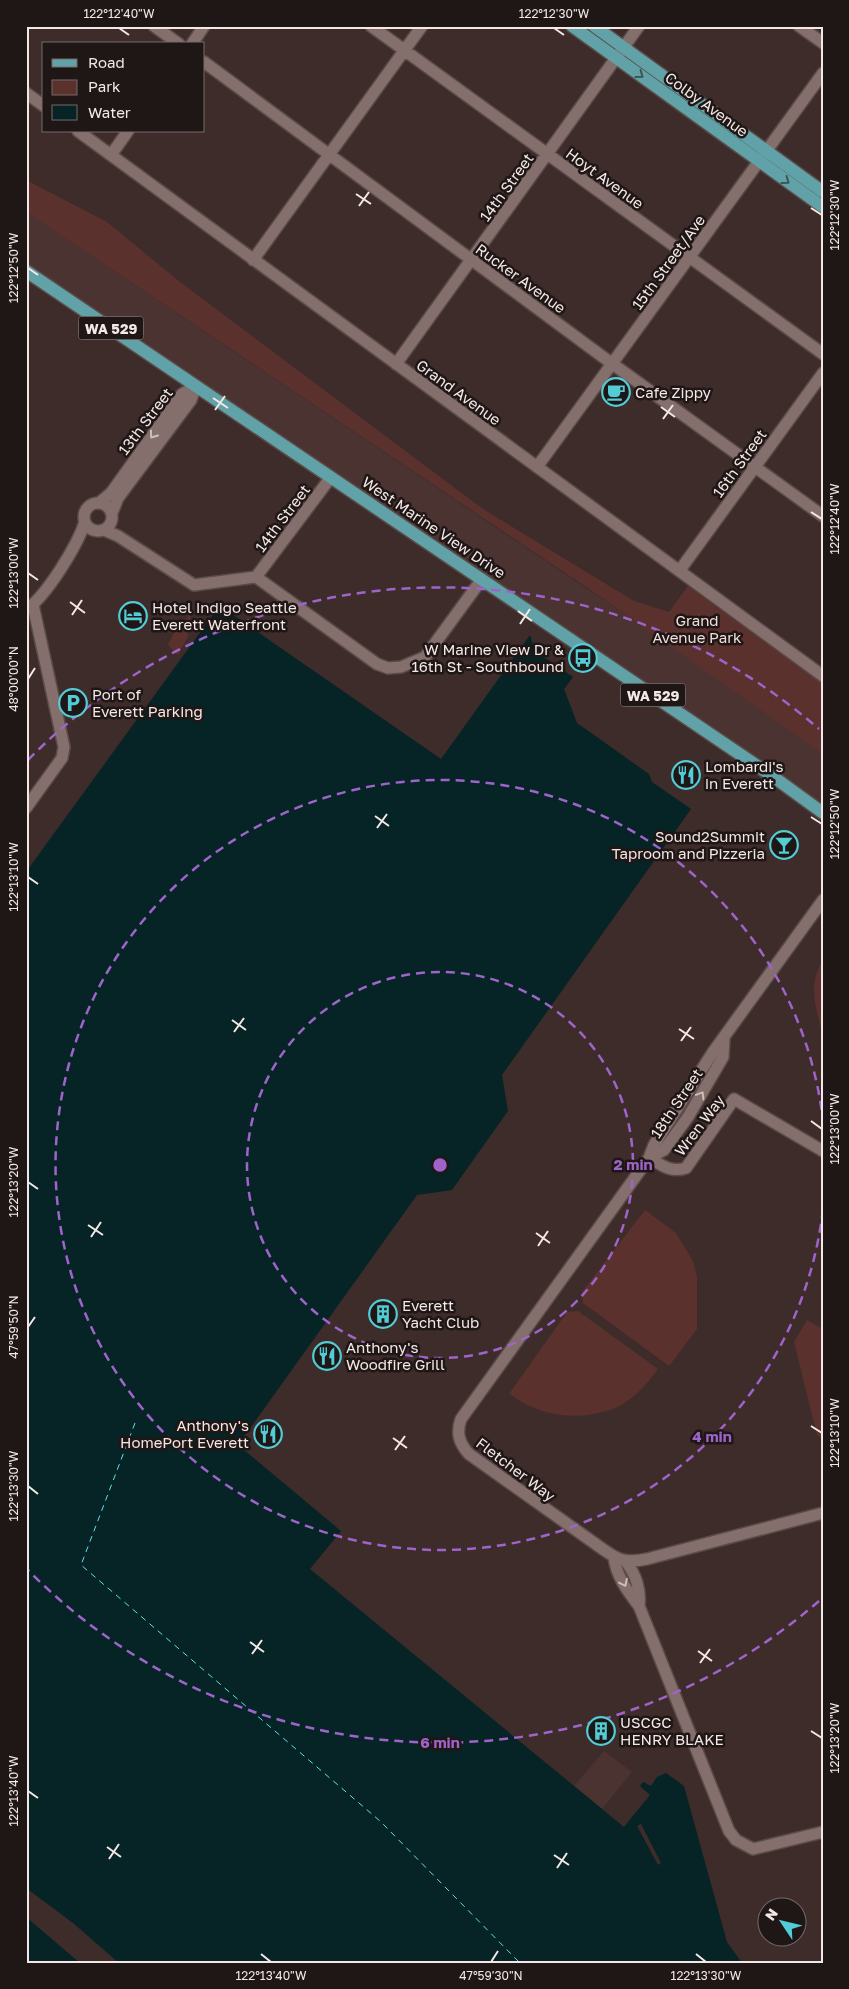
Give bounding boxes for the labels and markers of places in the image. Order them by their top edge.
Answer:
cafe icon: Cafe Zippy [601,377,631,407]
place label: Cafe Zippy [635,383,712,401]
place label: Hotel Indigo Seattle Everett Waterfront [152,598,297,633]
hotel icon: Hotel Indigo Seattle Everett Waterfront [118,601,148,631]
place label: W Marine View Dr & 16th St - Southbound [412,640,564,675]
bus stop icon: W Marine View Dr & 16th St - Southbound [568,643,598,673]
place label: Port of Everett Parking [92,685,203,720]
parking icon: Port of Everett Parking [58,688,88,718]
place label: Lombardi's in Everett [705,757,784,792]
restaurant icon: Lombardi's in Everett [671,760,701,790]
place label: Sound2Summit Taproom and Pizzeria [612,827,765,862]
bar icon: Sound2Summit Taproom and Pizzeria [769,830,799,860]
centre of rings [431,1156,449,1174]
place label: Everett Yacht Club [402,1296,479,1331]
building icon: Everett Yacht Club [368,1299,398,1329]
place label: Anthony's Woodfire Grill [346,1338,445,1373]
restaurant icon: Anthony's Woodfire Grill [312,1341,342,1371]
place label: Anthony's HomePort Everett [120,1416,249,1451]
restaurant icon: Anthony's HomePort Everett [253,1419,283,1449]
place label: USCGC HENRY BLAKE [620,1713,724,1748]
building icon: USCGC HENRY BLAKE [586,1716,616,1746]

